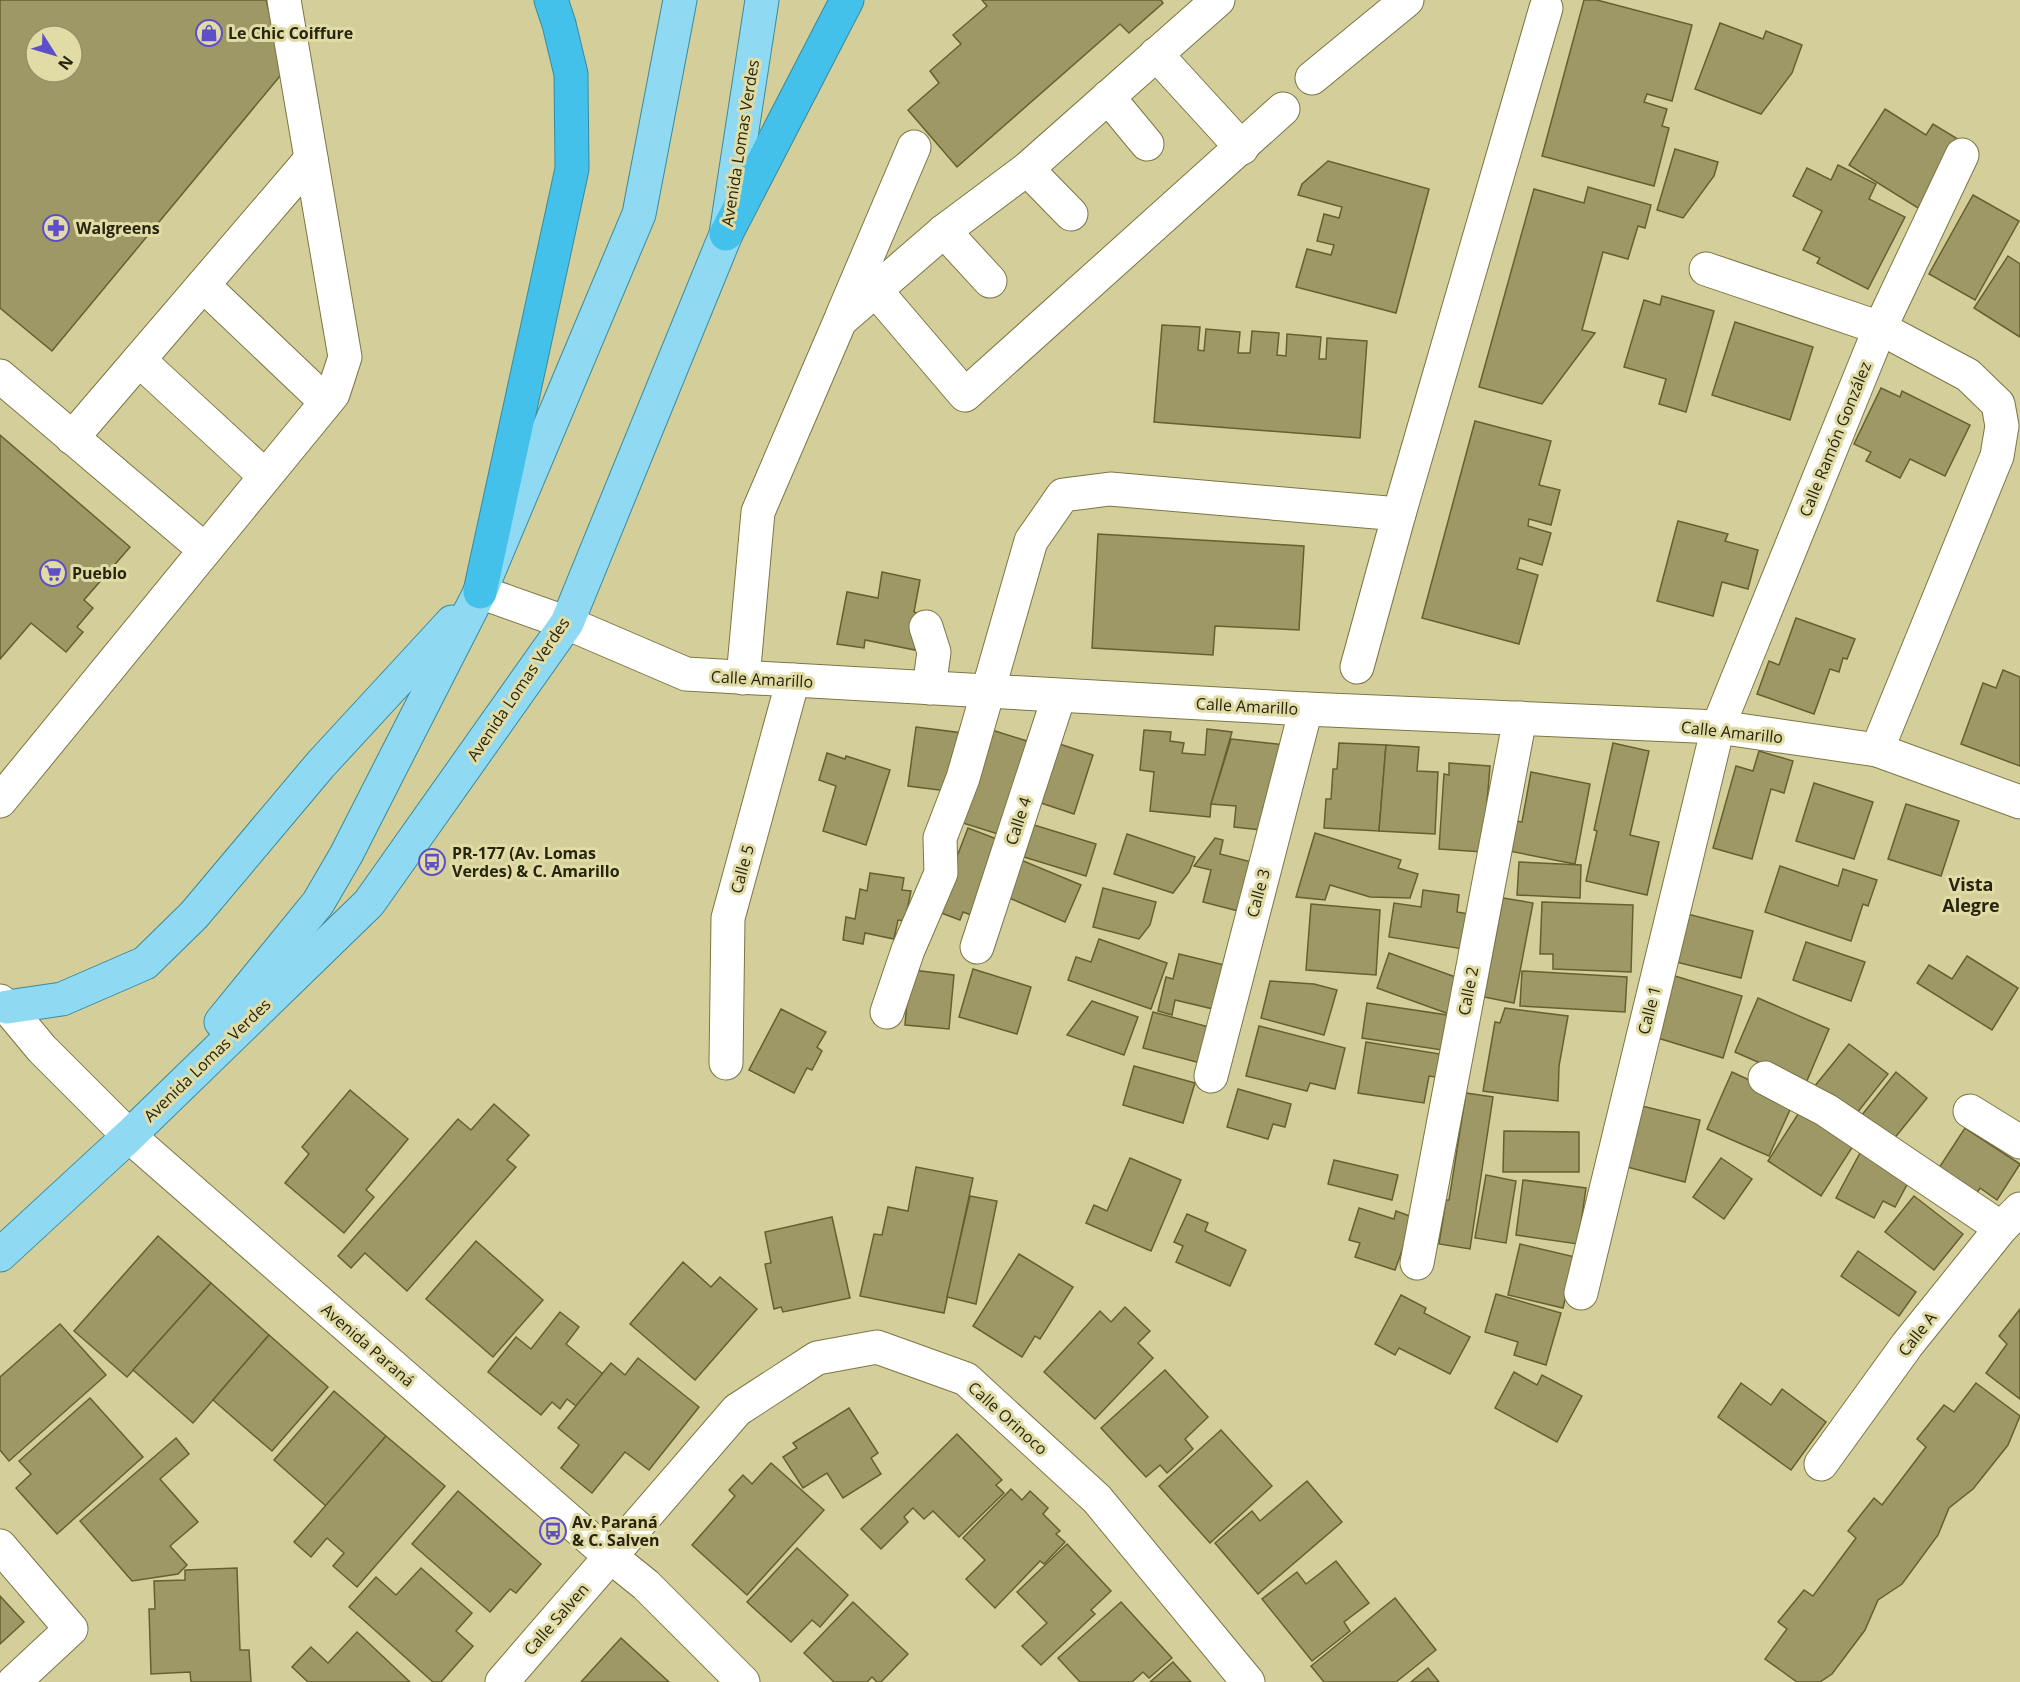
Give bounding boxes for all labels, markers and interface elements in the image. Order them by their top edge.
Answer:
shop icon: Le Chic Coiffure [194,18,224,48]
place label: Le Chic Coiffure [228,22,353,44]
north arrow [24,24,84,84]
text: N [53,51,79,75]
street label: Avenida Lomas Verdes [716,58,764,228]
pharmacy icon: Walgreens [41,213,71,243]
place label: Walgreens [76,217,160,239]
street label: Calle Ramón González [1794,358,1876,520]
supermarket icon: Pueblo [38,558,68,588]
place label: Pueblo [72,562,127,584]
street label: Avenida Lomas Verdes [462,613,574,765]
street label: Calle Amarillo [710,665,814,693]
street label: Calle Amarillo [1195,692,1299,720]
street label: Calle Amarillo [1680,716,1784,748]
street label: Calle 4 [1000,794,1036,848]
place label: PR-177 (Av. Lomas Verdes) & C. Amarillo [452,842,620,882]
street label: Calle 5 [725,842,759,896]
bus stop icon: PR-177 (Av. Lomas Verdes) & C. Amarillo [417,847,447,877]
street label: Calle 3 [1241,866,1275,920]
district label: Vista Alegre [1942,872,2000,917]
street label: Calle 2 [1452,965,1484,1017]
street label: Calle 1 [1632,983,1666,1037]
street label: Avenida Lomas Verdes [139,993,275,1127]
street label: Avenida Paraná [317,1299,419,1391]
street label: Calle A [1893,1307,1942,1361]
street label: Calle Orinoco [964,1376,1052,1460]
place label: Av. Paraná & C. Salven [572,1511,660,1551]
bus stop icon: Av. Paraná & C. Salven [538,1516,568,1546]
street label: Calle Salven [519,1578,593,1660]

